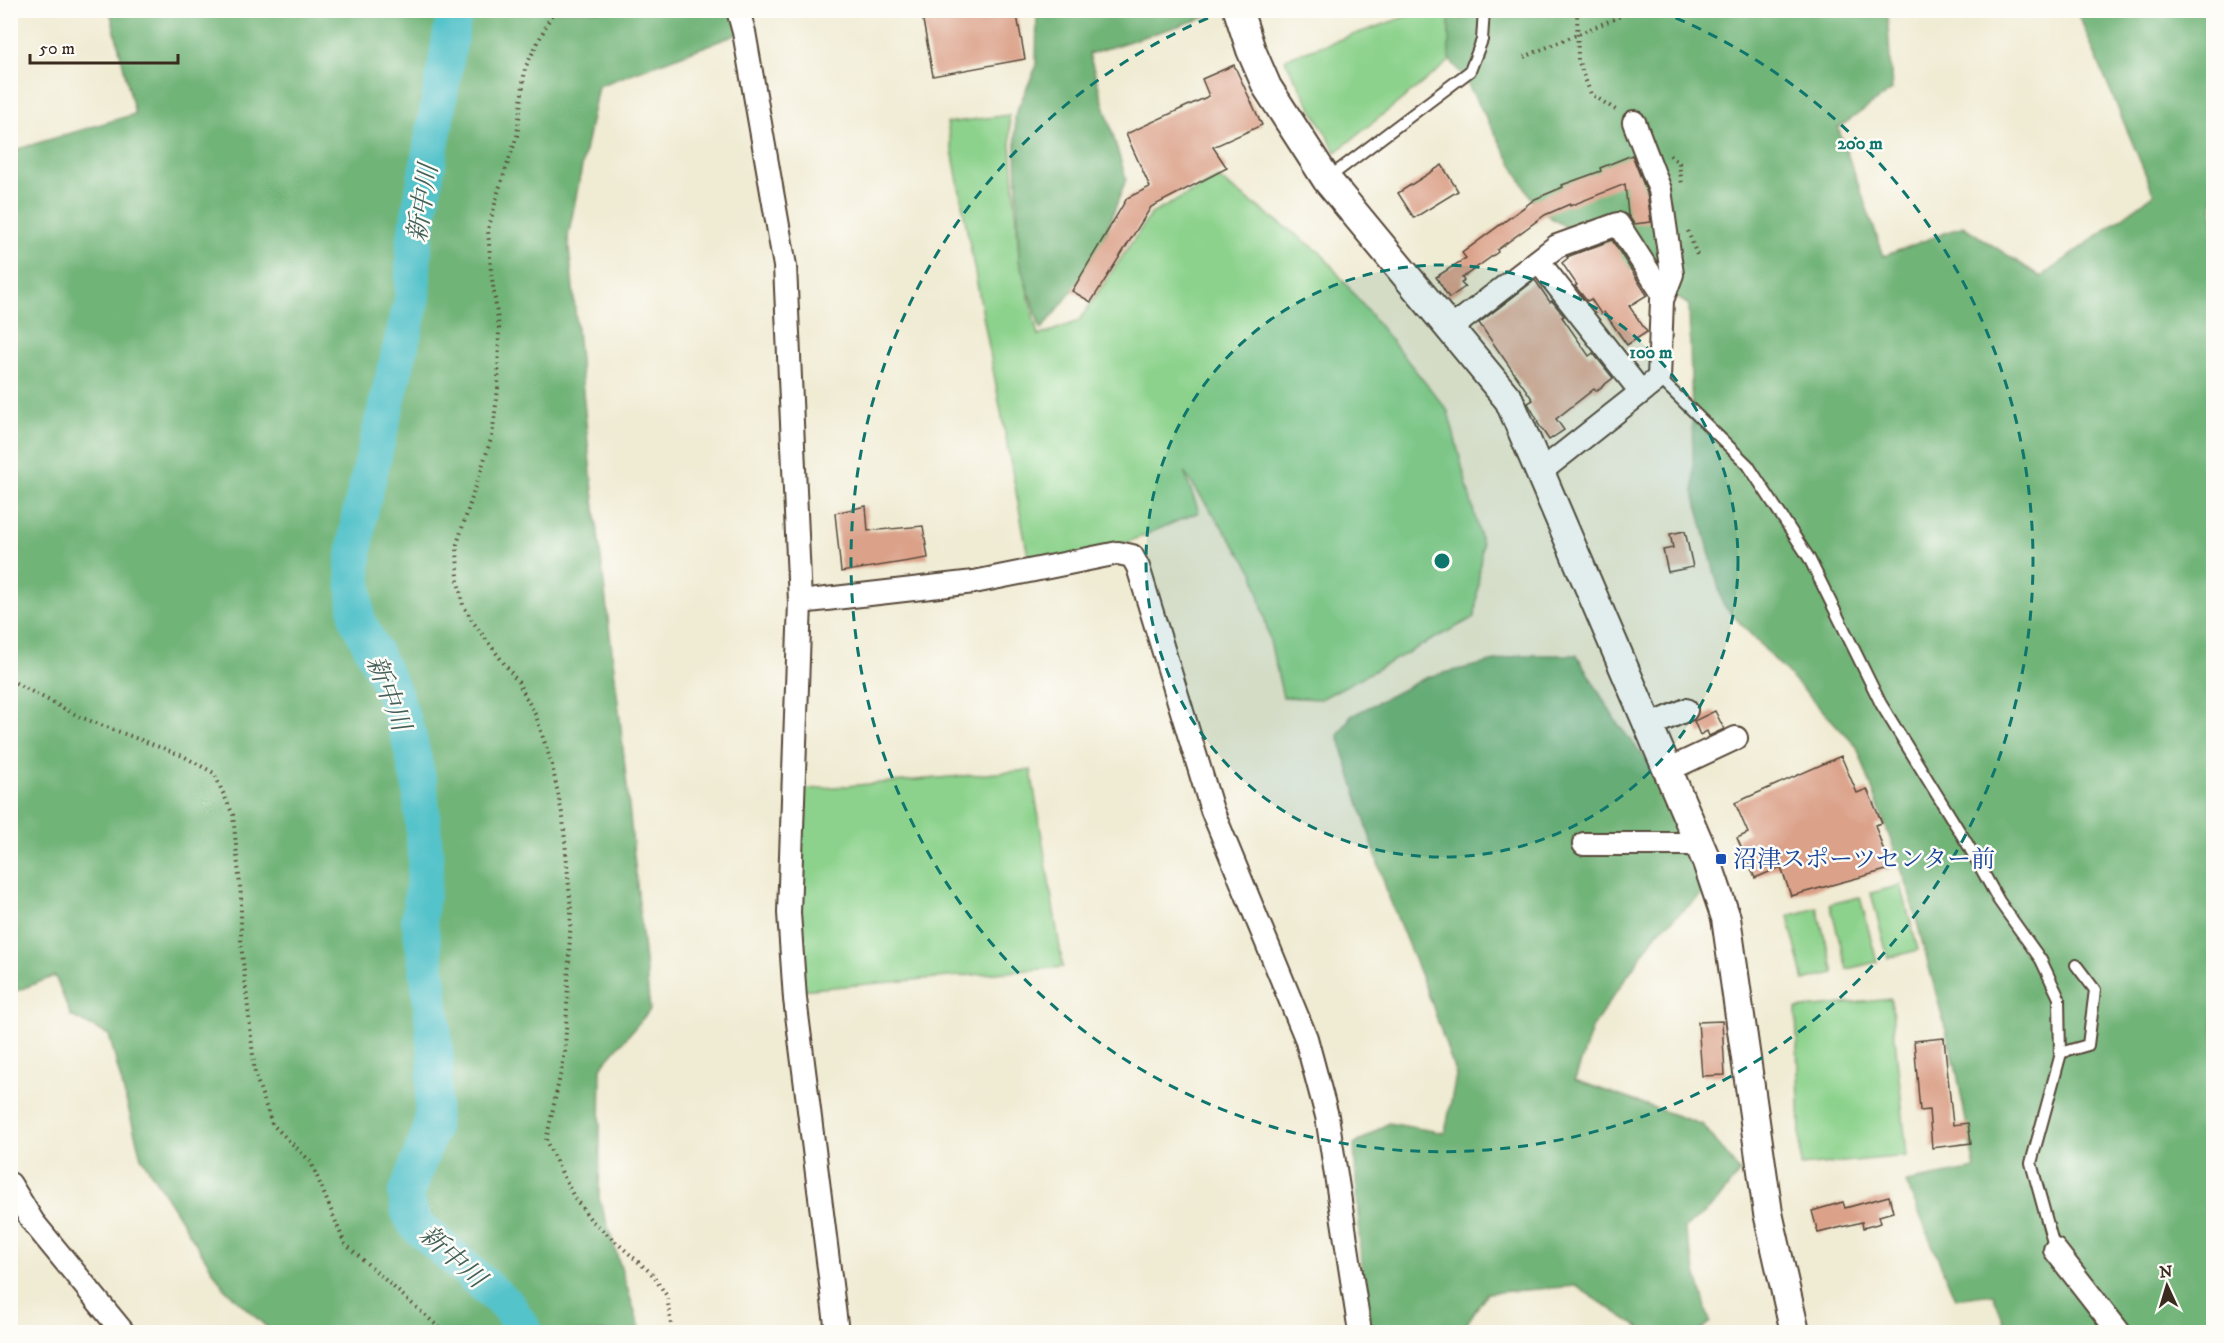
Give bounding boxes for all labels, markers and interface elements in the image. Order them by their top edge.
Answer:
scale bar [30,27,178,65]
text: 50 m [39,38,75,60]
text: 200 m [1837,133,1883,155]
water label: 新中川 [401,159,446,244]
text: 100 m [1629,342,1673,364]
centre of rings [1432,551,1452,571]
water label: 新中川 [358,651,418,739]
place label: 沼津スポーツセンター前 [1733,845,1995,875]
marker: 沼津スポーツセンター前 [1714,852,1728,866]
water label: 新中川 [412,1219,494,1297]
north arrow [2137,1256,2197,1316]
text: N [2159,1262,2173,1282]

